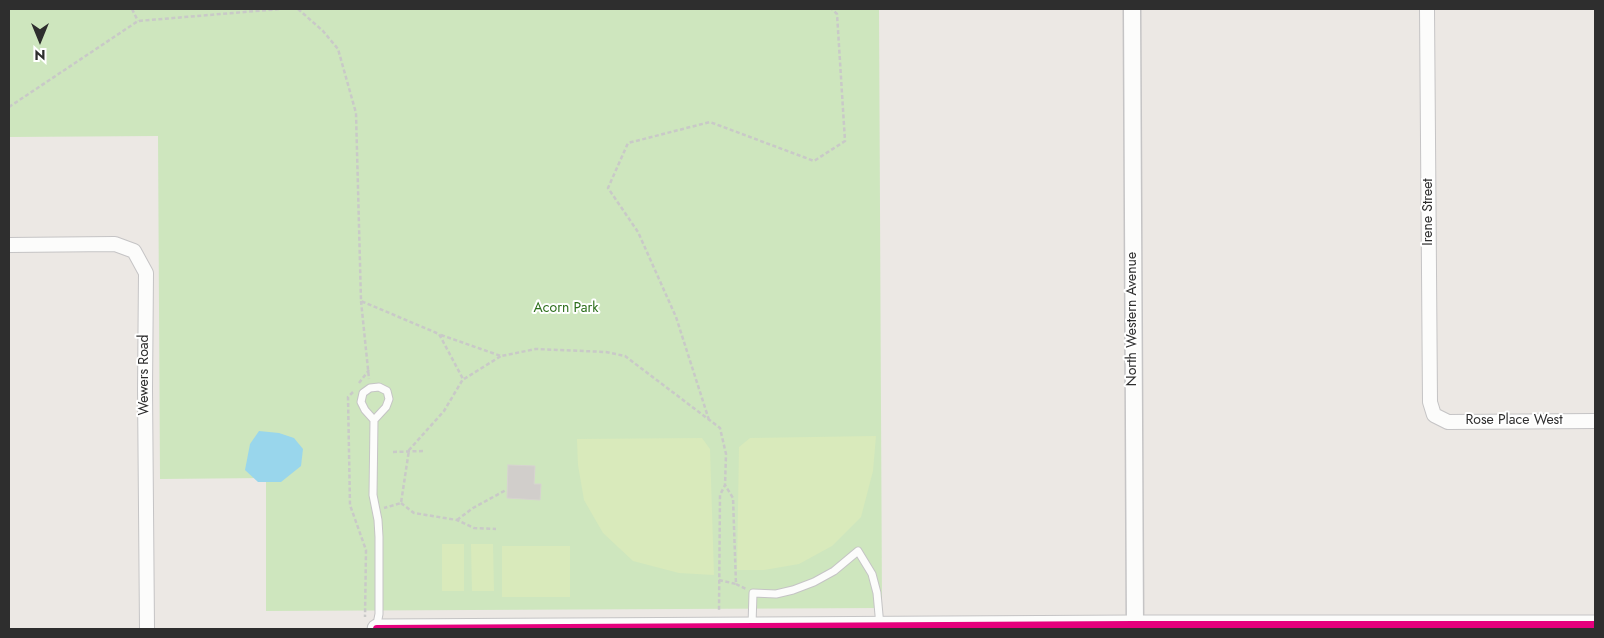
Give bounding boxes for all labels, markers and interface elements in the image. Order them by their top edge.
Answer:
north arrow [15,15,65,65]
text: N [34,45,46,65]
street label: Irene Street [1421,178,1437,246]
street label: North Western Avenue [1125,252,1141,386]
park label: Acorn Park [534,301,598,317]
street label: Wewers Road [137,334,153,416]
street label: Rose Place West [1465,413,1563,429]

